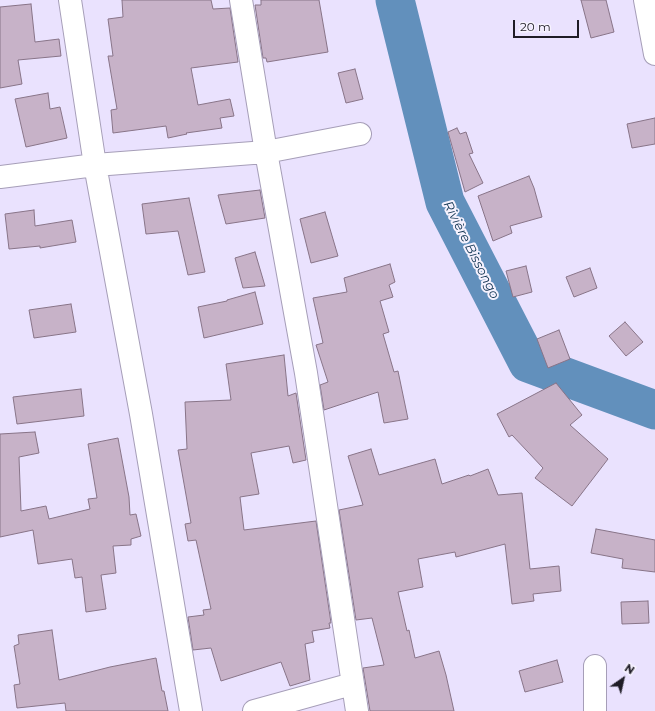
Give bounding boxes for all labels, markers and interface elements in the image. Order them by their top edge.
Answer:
scale bar [515,12,581,38]
text: 20 m [520,19,551,34]
water label: Rivière Bissongo [440,199,502,301]
north arrow [603,659,643,699]
text: N [622,661,637,677]

